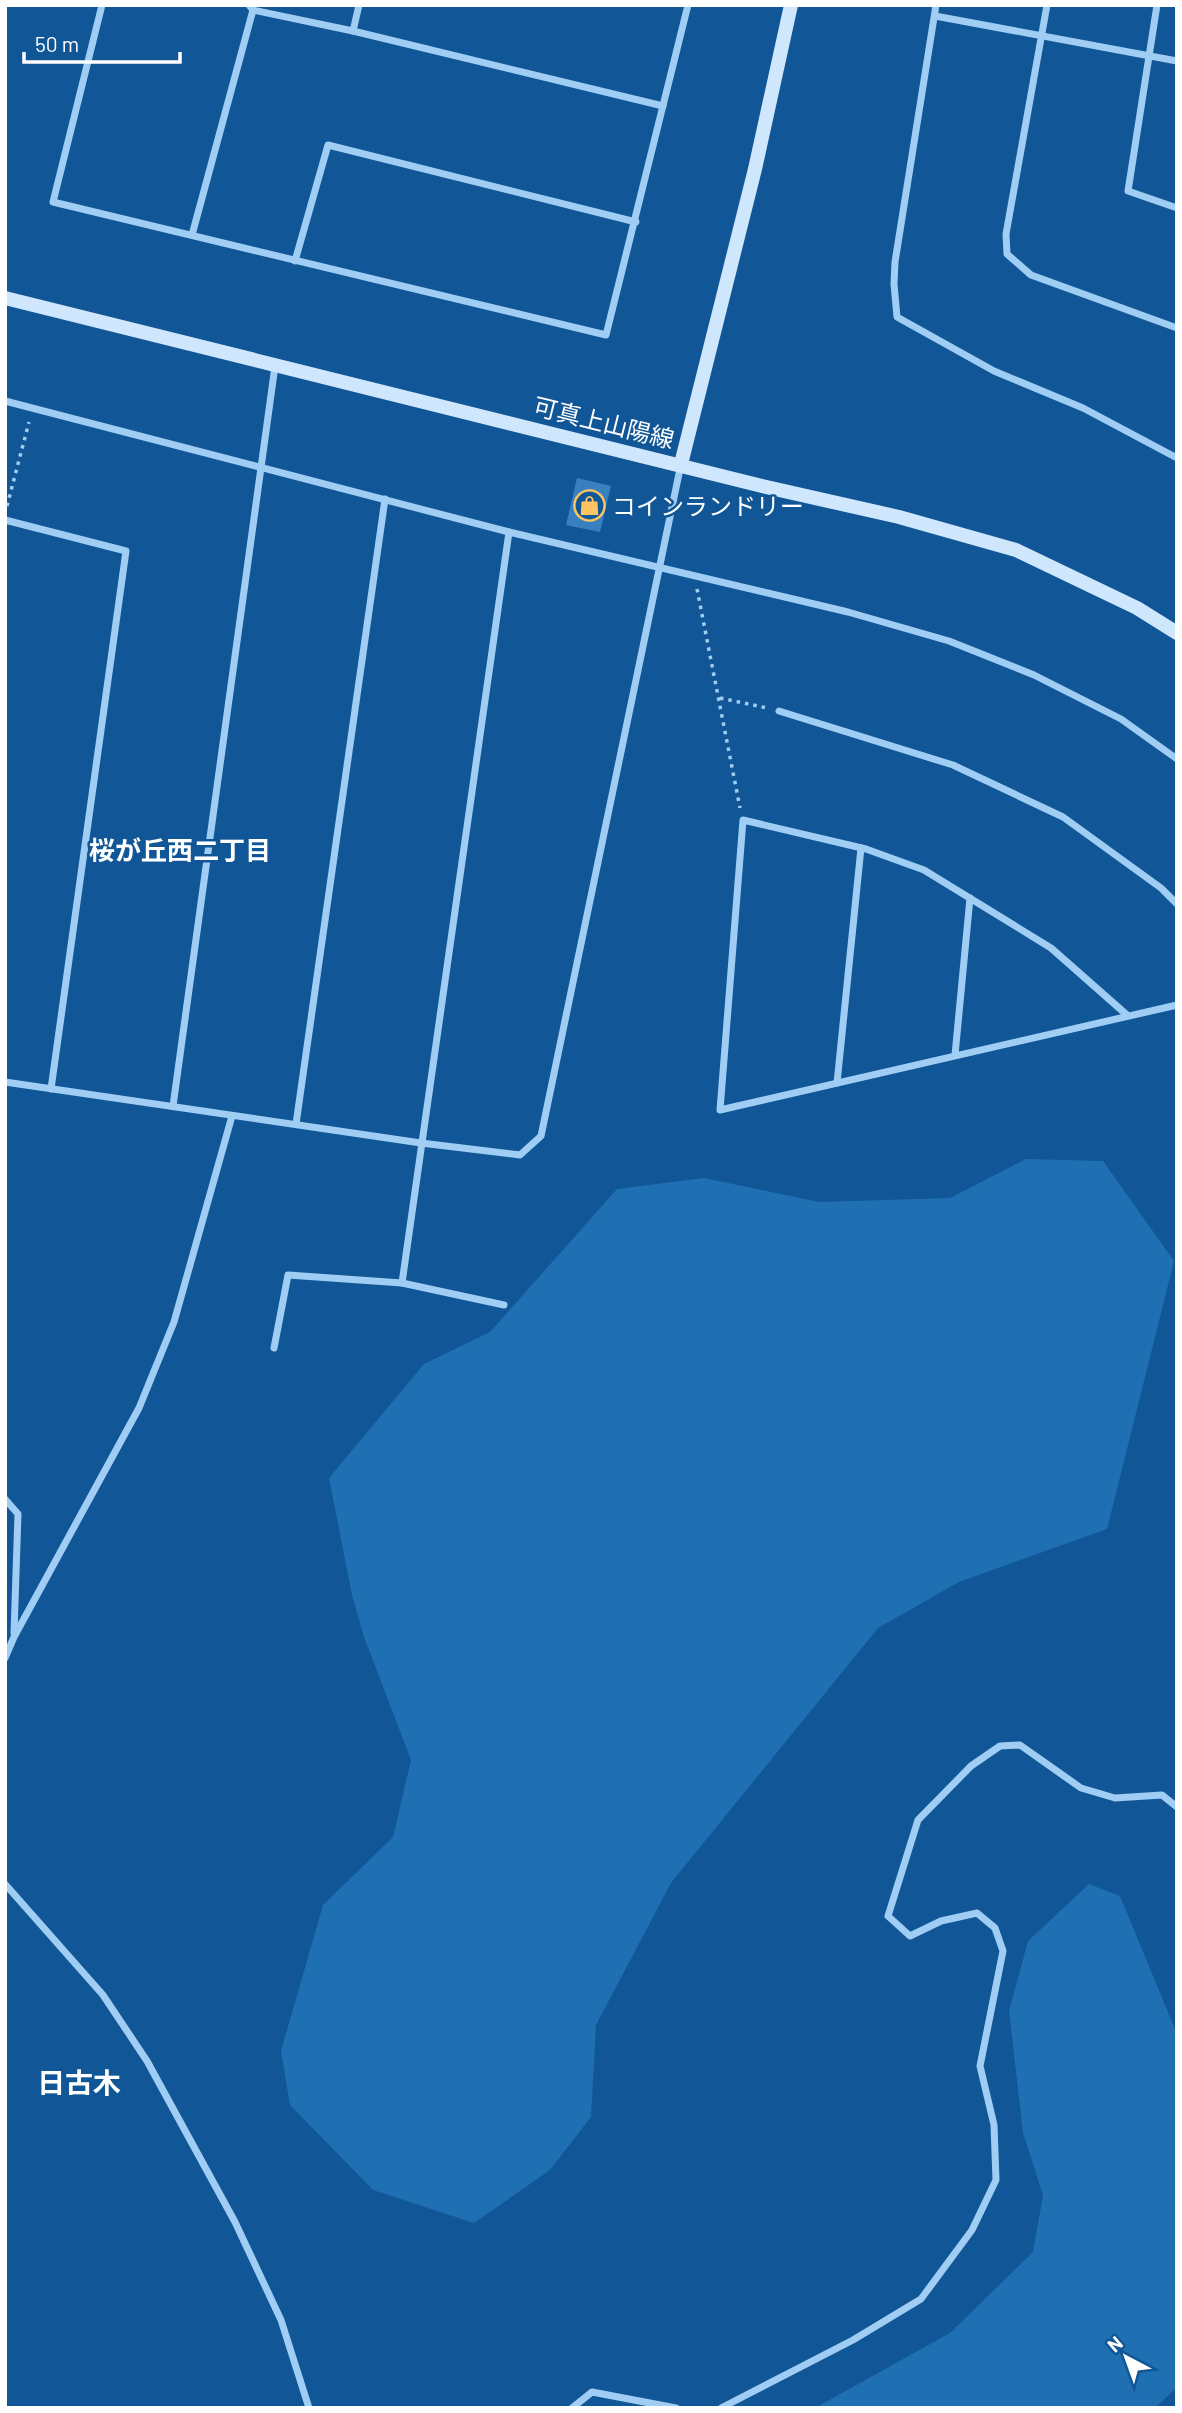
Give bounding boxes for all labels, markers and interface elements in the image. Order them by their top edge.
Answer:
scale bar [24,21,180,65]
text: 50 m [35,31,79,56]
street label: 可真上山陽線 [531,391,677,453]
shop icon: コインランドリー [572,488,606,522]
place label: コインランドリー [612,491,804,520]
district label: 桜が丘西二丁目 [89,834,271,865]
district label: 日古木 [37,2065,121,2099]
north arrow [1091,2322,1161,2392]
text: N [1102,2331,1127,2357]

